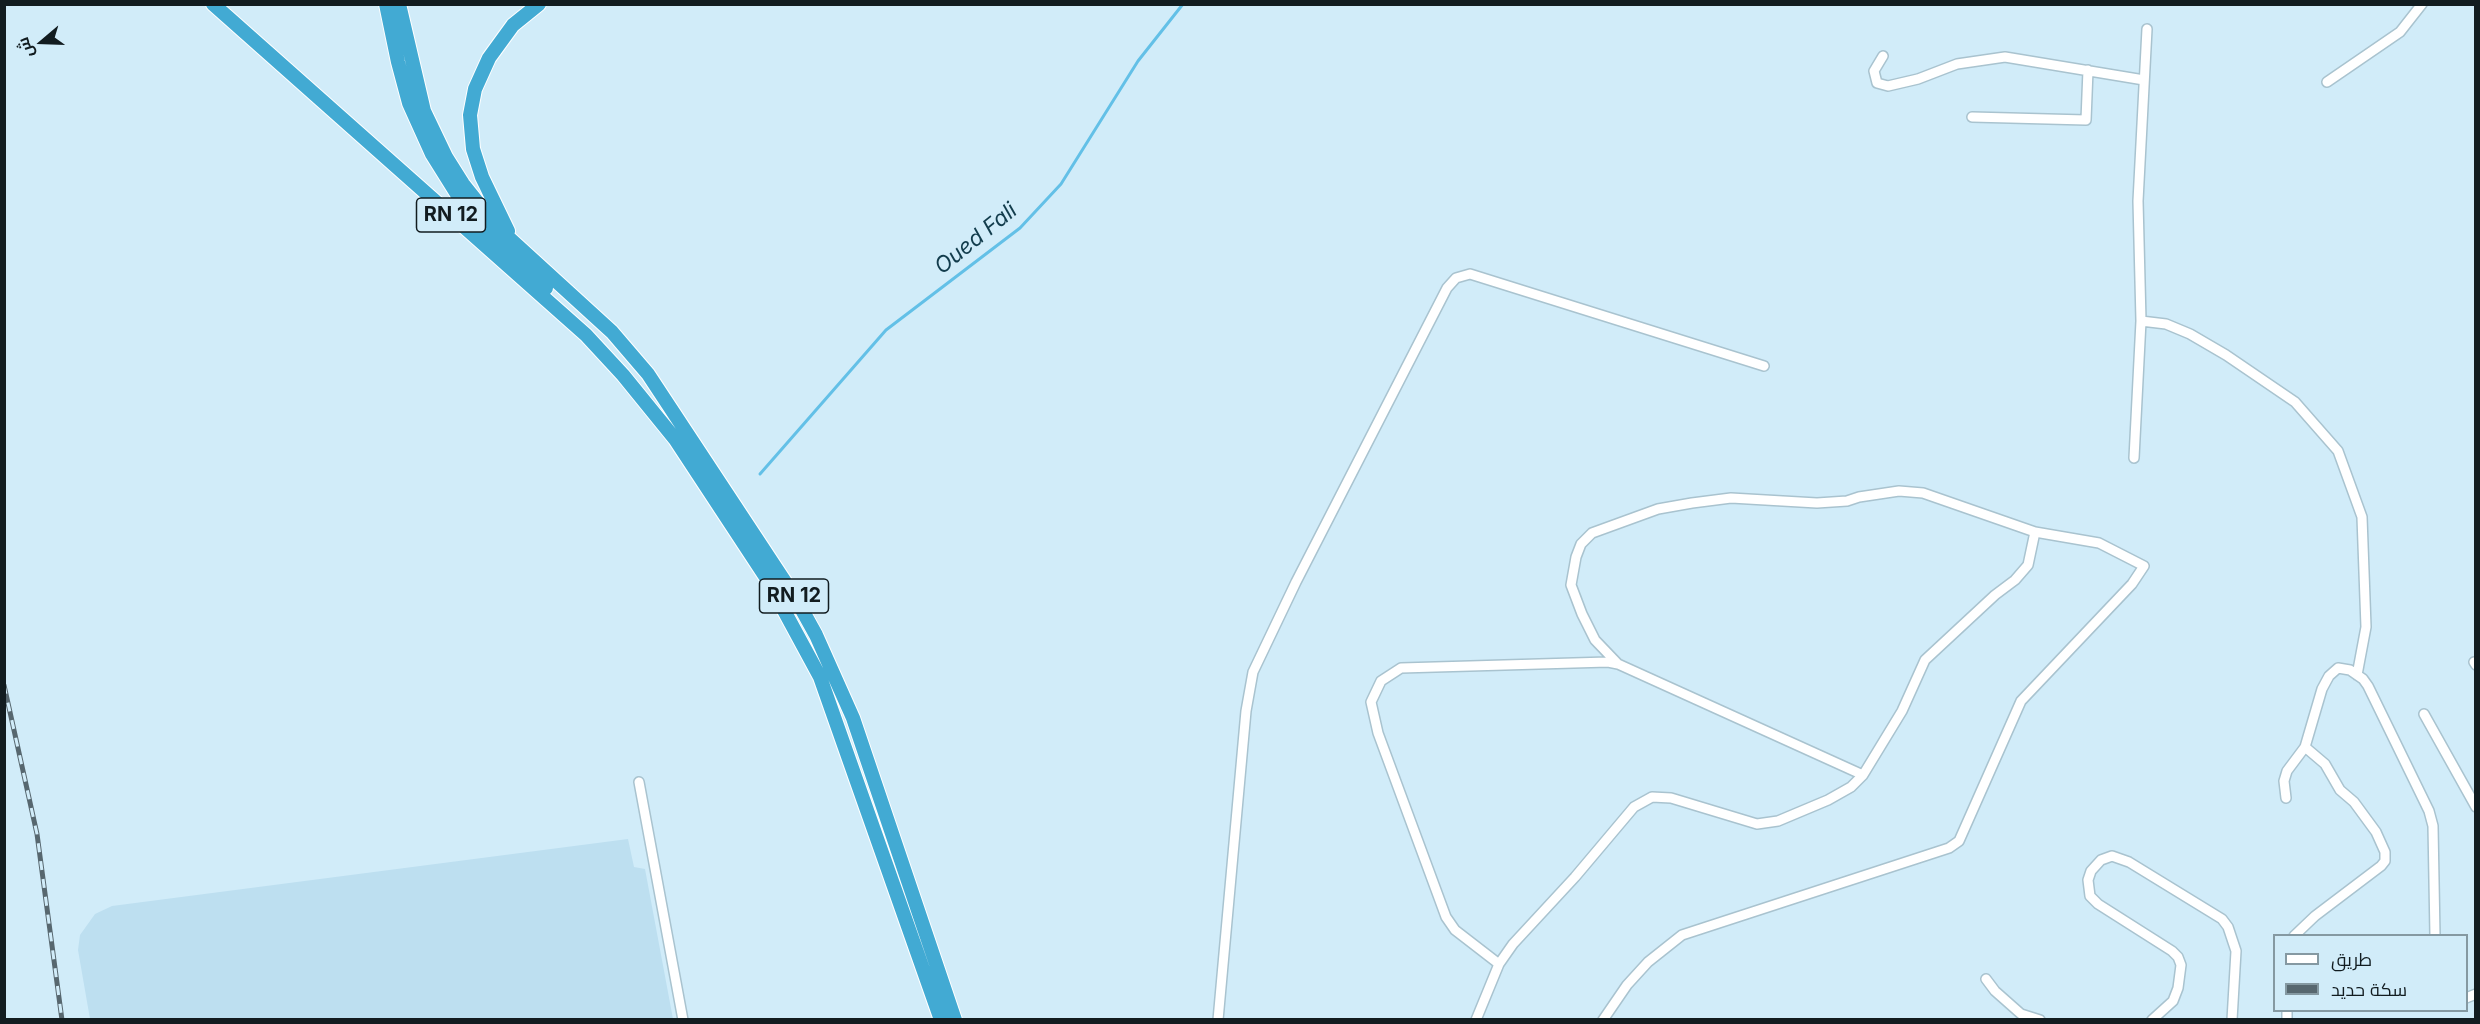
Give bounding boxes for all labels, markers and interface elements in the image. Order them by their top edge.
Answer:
north arrow [12,12,72,72]
text: ش [12,35,38,61]
road number: RN 12 [416,198,486,232]
water label: Oued Fali [929,198,1023,280]
road number: RN 12 [760,579,828,613]
legend [2273,934,2468,1012]
text: طريق [2331,949,2372,970]
text: سكة حديد [2331,979,2407,1000]

